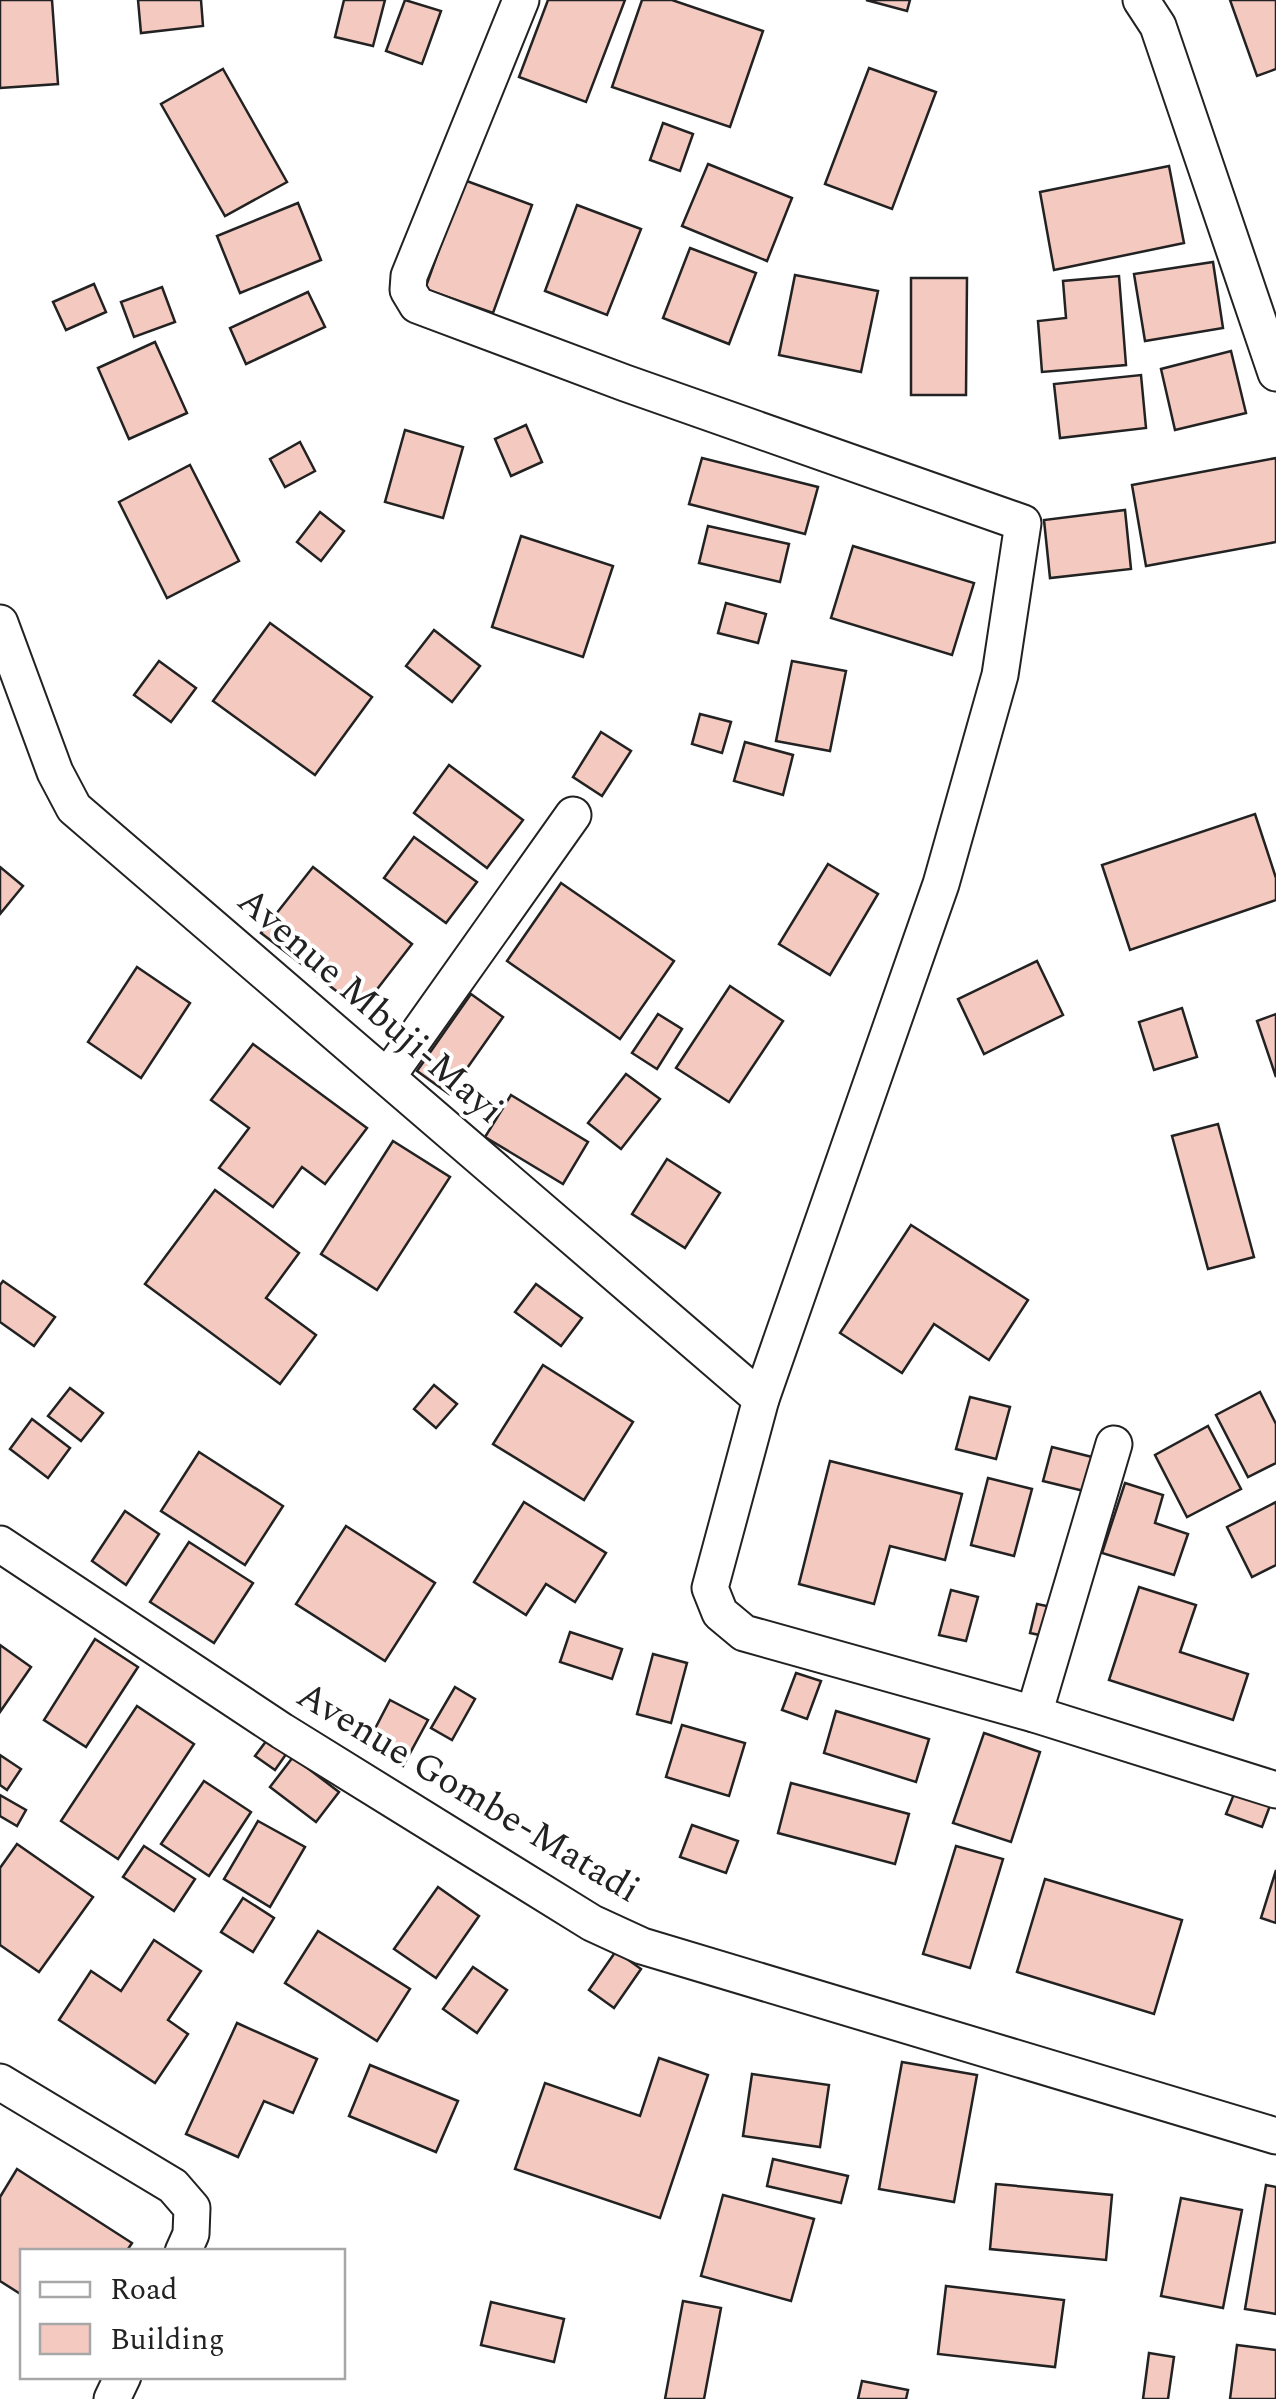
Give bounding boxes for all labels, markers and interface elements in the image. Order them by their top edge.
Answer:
street label: Avenue Mbuji-Mayi [224,874,516,1138]
street label: Avenue Gombe-Matadi [285,1667,651,1919]
legend [20,2249,345,2379]
text: Road [110,2267,178,2313]
text: Building [110,2317,225,2363]

